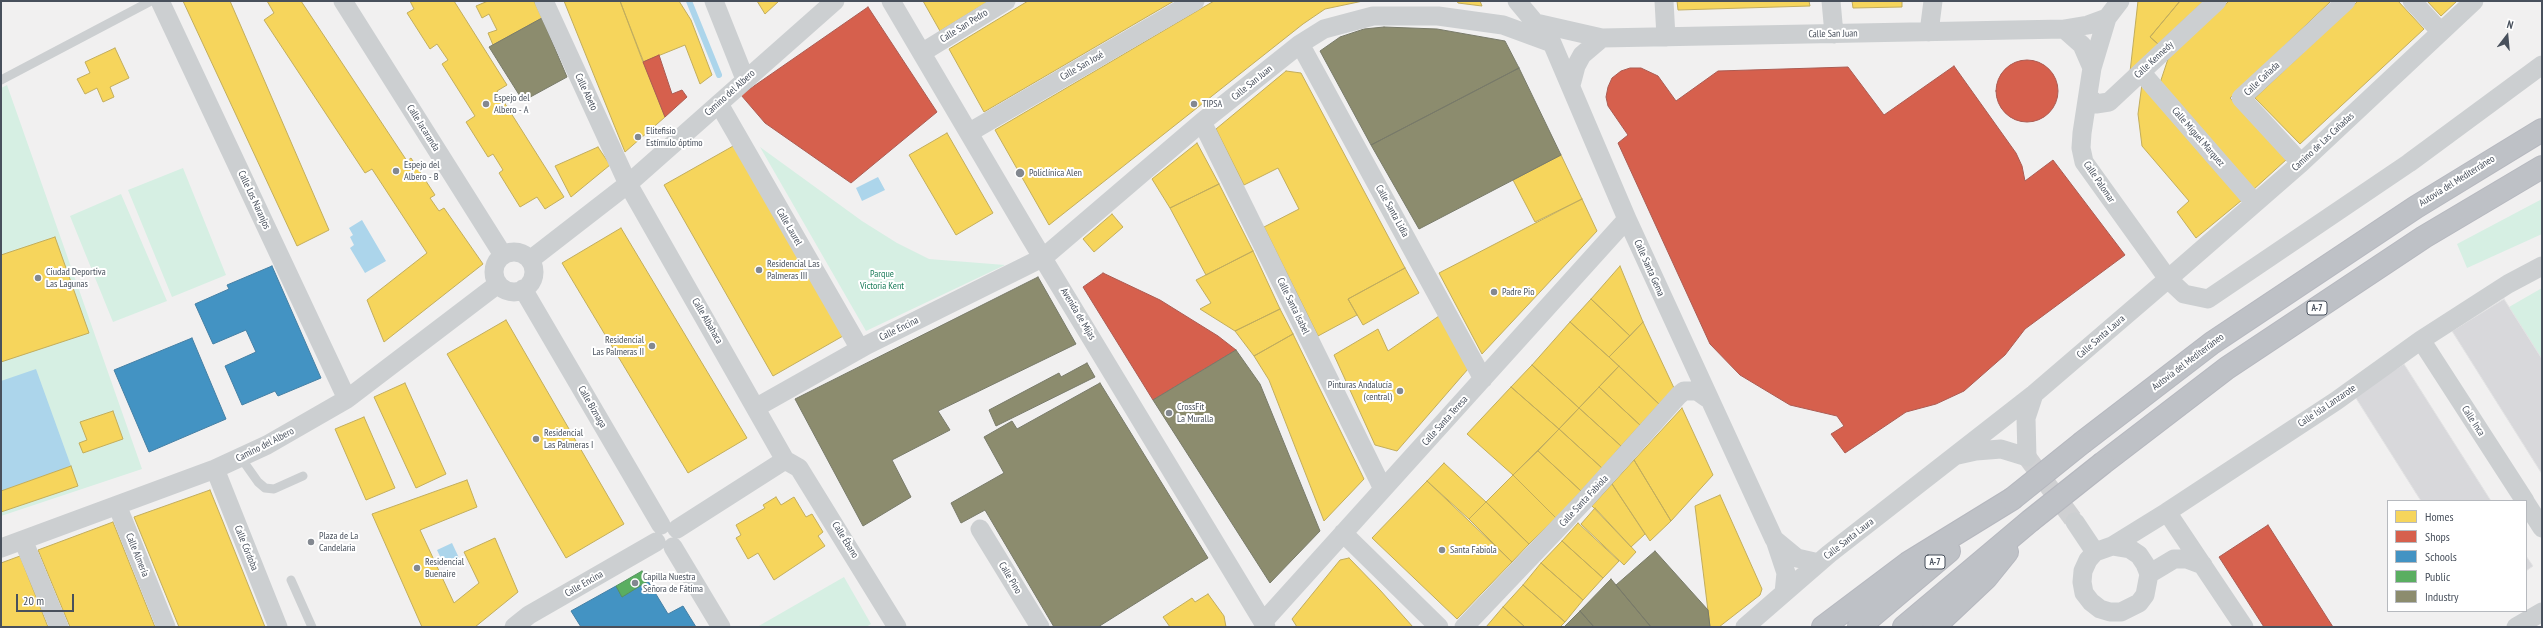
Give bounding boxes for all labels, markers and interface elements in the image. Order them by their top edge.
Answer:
street label: Calle San Pedro [938,7,990,45]
north arrow [2487,16,2527,56]
text: N [2506,17,2515,32]
street label: Calle San Juan [1808,28,1858,40]
street label: Calle Kennedy [2132,39,2176,81]
street label: Calle San José [1058,49,1106,83]
street label: Calle Cañada [2242,59,2282,99]
street label: Calle San Juan [1229,63,1275,103]
street label: Camino del Albero [702,67,758,119]
street label: Calle Abeto [572,72,600,112]
place label: Espejo del Albero - A [494,92,530,116]
place label: TIPSA [1202,98,1222,110]
marker: Espejo del Albero - A [481,99,491,109]
marker: TIPSA [1189,99,1199,109]
street label: Calle Jacaranda [404,102,442,154]
street label: Calle Miguel Marquez [2169,105,2227,169]
street label: Camino de Las Cañadas [2289,110,2357,174]
place label: Elitefisio Estímulo óptimo [646,125,703,148]
marker: Elitefisio Estímulo óptimo [633,132,643,142]
street label: Autovía del Mediterráneo [2417,153,2497,209]
place label: Espejo del Albero - B [404,159,440,182]
street label: Calle Palomar [2081,159,2117,205]
marker: Espejo del Albero - B [391,166,401,176]
marker: Policlínica Alen [1014,167,1026,179]
place label: Policlínica Alen [1029,167,1082,179]
street label: Calle Los Naranjos [235,169,273,231]
street label: Calle Santa Lidia [1373,183,1411,239]
street label: Calle Laurel [774,206,804,248]
street label: Calle Santa Gema [1631,238,1667,298]
place label: Residencial Las Palmeras III [767,258,820,282]
marker: Residencial Las Palmeras III [754,265,764,275]
place label: Ciudad Deportiva Las Lagunas [46,266,106,290]
park label: Parque Victoria Kent [860,268,904,292]
marker: Ciudad Deportiva Las Lagunas [33,273,43,283]
street label: Calle Santa Isabel [1274,276,1312,336]
street label: Avenida de Mijas [1058,286,1098,342]
place label: Padre Pio [1502,286,1535,298]
marker: Padre Pio [1489,287,1499,297]
street label: Calle Albahaca [689,296,725,346]
road number: A-7 [2307,301,2327,315]
street label: Calle Santa Laura [2074,313,2128,361]
street label: Calle Encina [877,314,921,344]
street label: Autovía del Mediterráneo [2150,331,2226,393]
place label: Residencial Las Palmeras II [592,334,644,358]
marker: Residencial Las Palmeras II [647,341,657,351]
place label: Pinturas Andalucía (central) [1328,379,1392,402]
street label: Calle Isla Lanzarote [2296,382,2358,430]
street label: Calle Biznaga [575,384,609,430]
marker: Pinturas Andalucía (central) [1395,386,1405,396]
street label: Calle Santa Teresa [1420,394,1470,448]
place label: CrossFit La Muralla [1177,401,1213,424]
street label: Calle Inca [2459,404,2487,438]
marker: CrossFit La Muralla [1164,408,1174,418]
street label: Camino del Albero [234,425,296,465]
place label: Residencial Las Palmeras I [544,427,593,450]
marker: Residencial Las Palmeras I [531,434,541,444]
street label: Calle Santa Fabiola [1557,473,1611,529]
legend [2387,500,2527,612]
text: Homes [2425,509,2453,524]
street label: Calle Santa Laura [1822,516,1876,562]
street label: Calle Ébano [829,520,861,560]
street label: Calle Córdoba [232,524,260,572]
text: Shops [2425,529,2450,544]
place label: Plaza de La Candelaria [319,530,358,554]
street label: Calle Almería [123,531,151,579]
marker: Plaza de La Candelaria [306,537,316,547]
place label: Santa Fabiola [1450,544,1497,556]
marker: Santa Fabiola [1437,545,1447,555]
text: Schools [2425,549,2457,564]
road number: A-7 [1925,555,1945,569]
place label: Residencial Buenaire [425,556,464,580]
street label: Calle Pino [996,560,1024,596]
marker: Residencial Buenaire [412,563,422,573]
street label: Calle Encina [563,568,605,600]
text: Public [2425,569,2450,584]
place label: Capilla Nuestra Señora de Fátima [643,571,703,594]
marker: Capilla Nuestra Señora de Fátima [630,578,640,588]
scale bar [18,586,76,612]
text: Industry [2425,589,2459,604]
text: 20 m [23,593,44,608]

